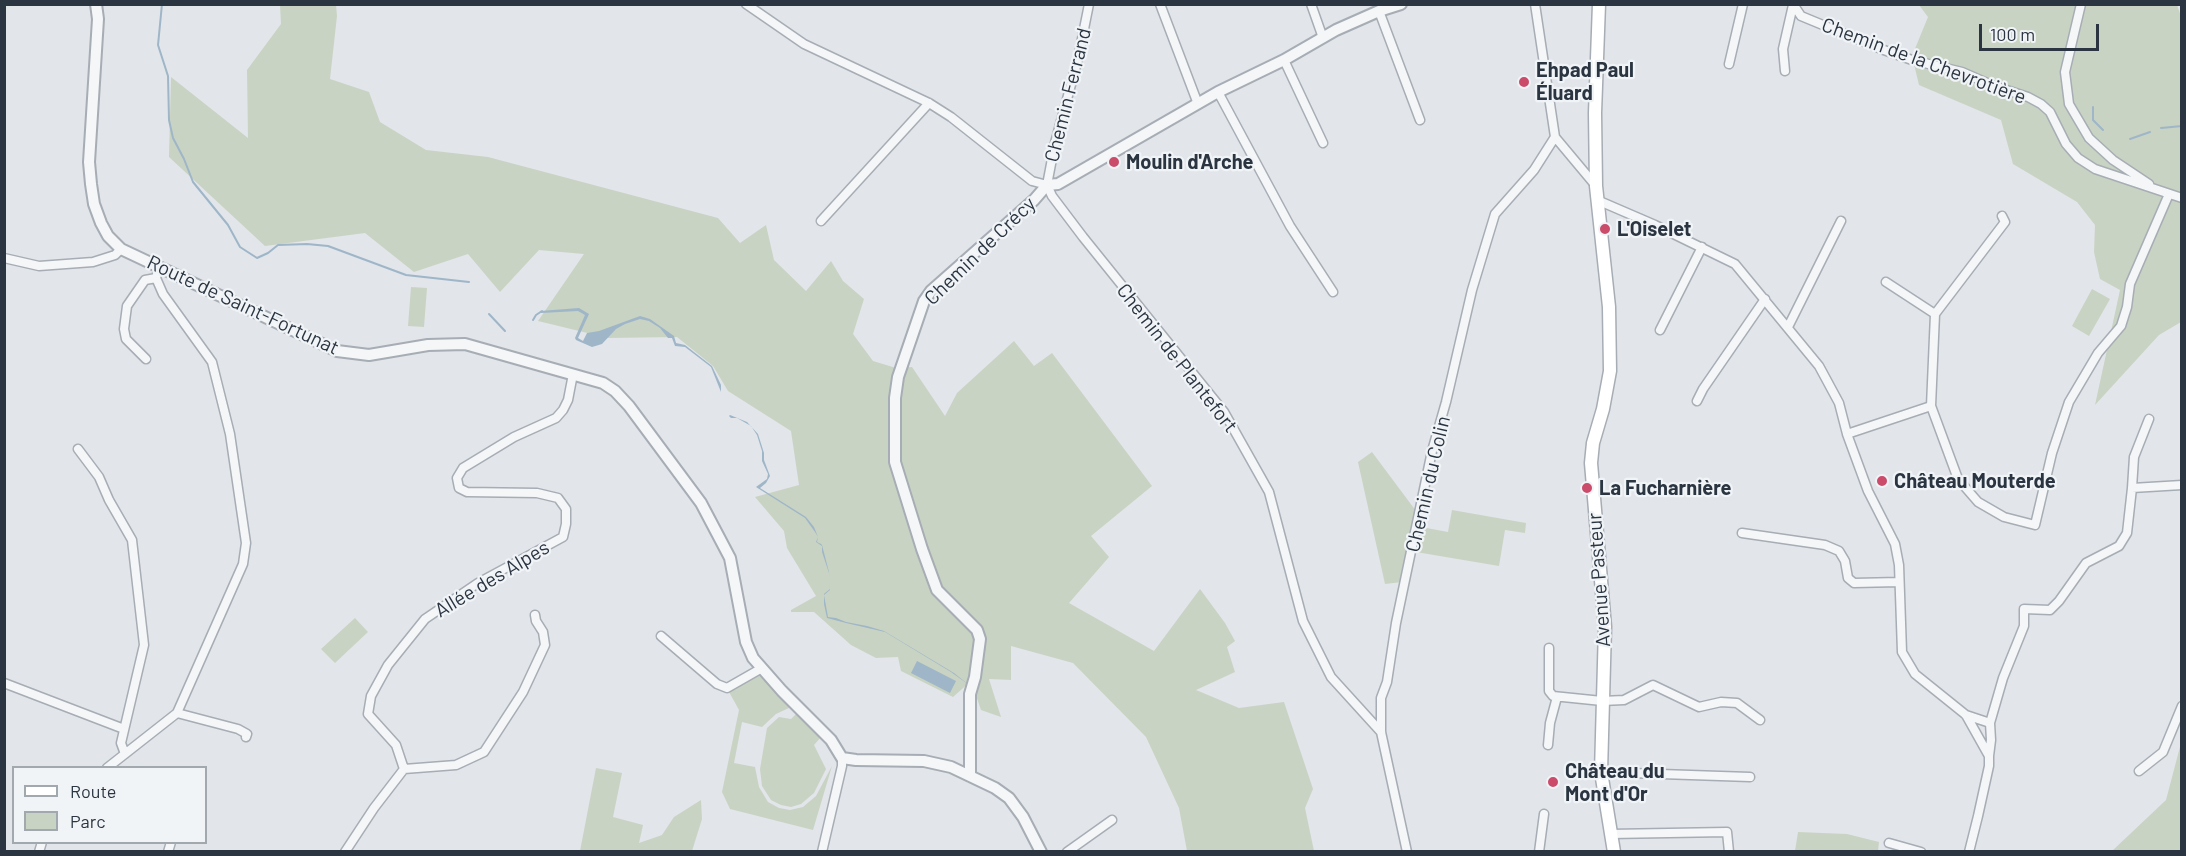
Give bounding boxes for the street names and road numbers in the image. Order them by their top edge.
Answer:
street label: Chemin de la Chevrotière [1819,13,2029,109]
street label: Chemin Ferrand [1040,25,1096,165]
street label: Chemin de Crécy [920,192,1040,310]
street label: Route de Saint-Fortunat [143,250,343,360]
street label: Chemin de Plantefort [1111,279,1243,437]
street label: Chemin du Colin [1401,414,1455,554]
street label: Avenue Pasteur [1582,512,1616,648]
street label: Allée des Alpes [430,535,554,623]

